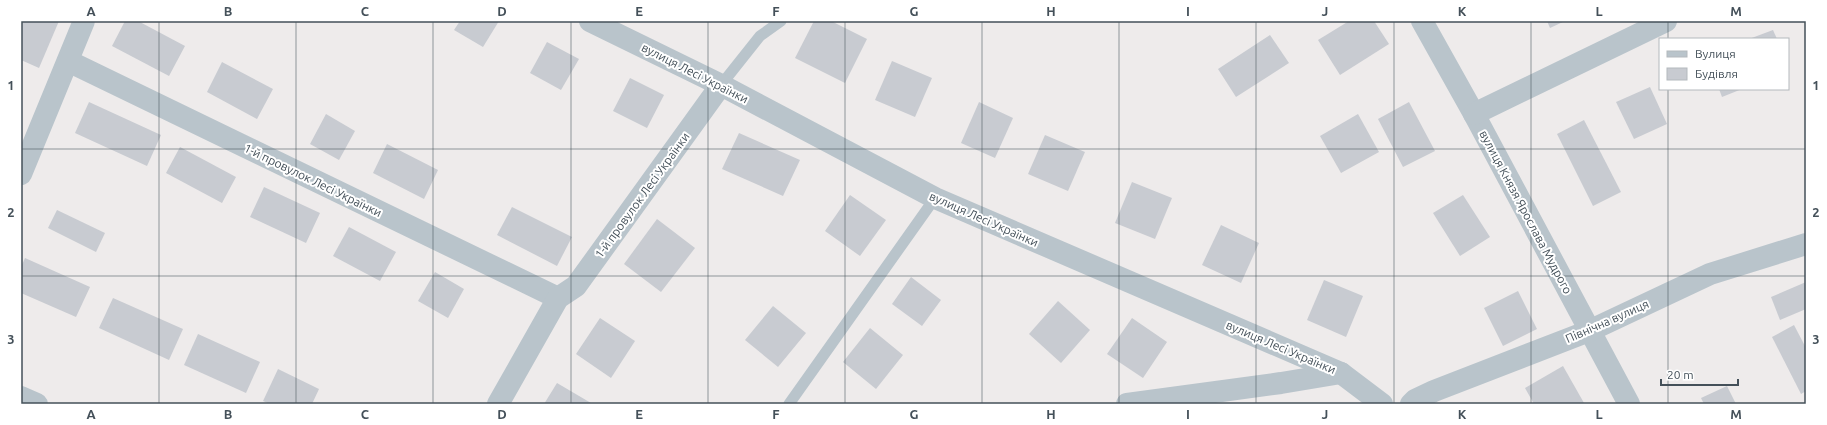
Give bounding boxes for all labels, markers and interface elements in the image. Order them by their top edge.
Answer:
text: A [86,4,96,18]
text: B [224,4,233,18]
text: C [361,4,370,18]
text: D [497,4,507,18]
text: E [635,4,643,18]
text: F [772,4,780,18]
text: G [910,4,919,18]
text: H [1046,4,1056,18]
text: I [1186,4,1190,18]
text: J [1322,4,1328,18]
text: K [1458,4,1467,18]
text: L [1595,4,1603,18]
text: M [1730,4,1742,18]
legend [1659,38,1789,90]
street label: вулиця Лесі Українки [640,40,750,106]
text: Вулиця [1695,47,1736,60]
text: Будівля [1695,67,1738,80]
text: 1 [7,78,15,92]
text: 1 [1812,78,1820,92]
street label: вулиця Князя Ярослава Мудрого [1477,128,1575,296]
street label: 1-й провулок Лесі Українки [592,130,692,260]
street label: 1-й провулок Лесі Українки [242,141,384,219]
street label: вулиця Лесі Українки [927,189,1041,249]
text: 2 [7,205,15,219]
text: 2 [1812,205,1820,219]
street label: Північна вулиця [1563,297,1651,345]
street label: вулиця Лесі Українки [1224,318,1338,376]
text: 3 [7,332,15,346]
text: 3 [1812,332,1820,346]
scale bar [1661,361,1738,387]
text: 20 m [1667,368,1694,381]
text: A [86,407,96,421]
text: B [224,407,233,421]
text: C [361,407,370,421]
text: D [497,407,507,421]
text: E [635,407,643,421]
text: F [772,407,780,421]
text: G [910,407,919,421]
text: H [1046,407,1056,421]
text: I [1186,407,1190,421]
text: J [1322,407,1328,421]
text: K [1458,407,1467,421]
text: L [1595,407,1603,421]
text: M [1730,407,1742,421]

